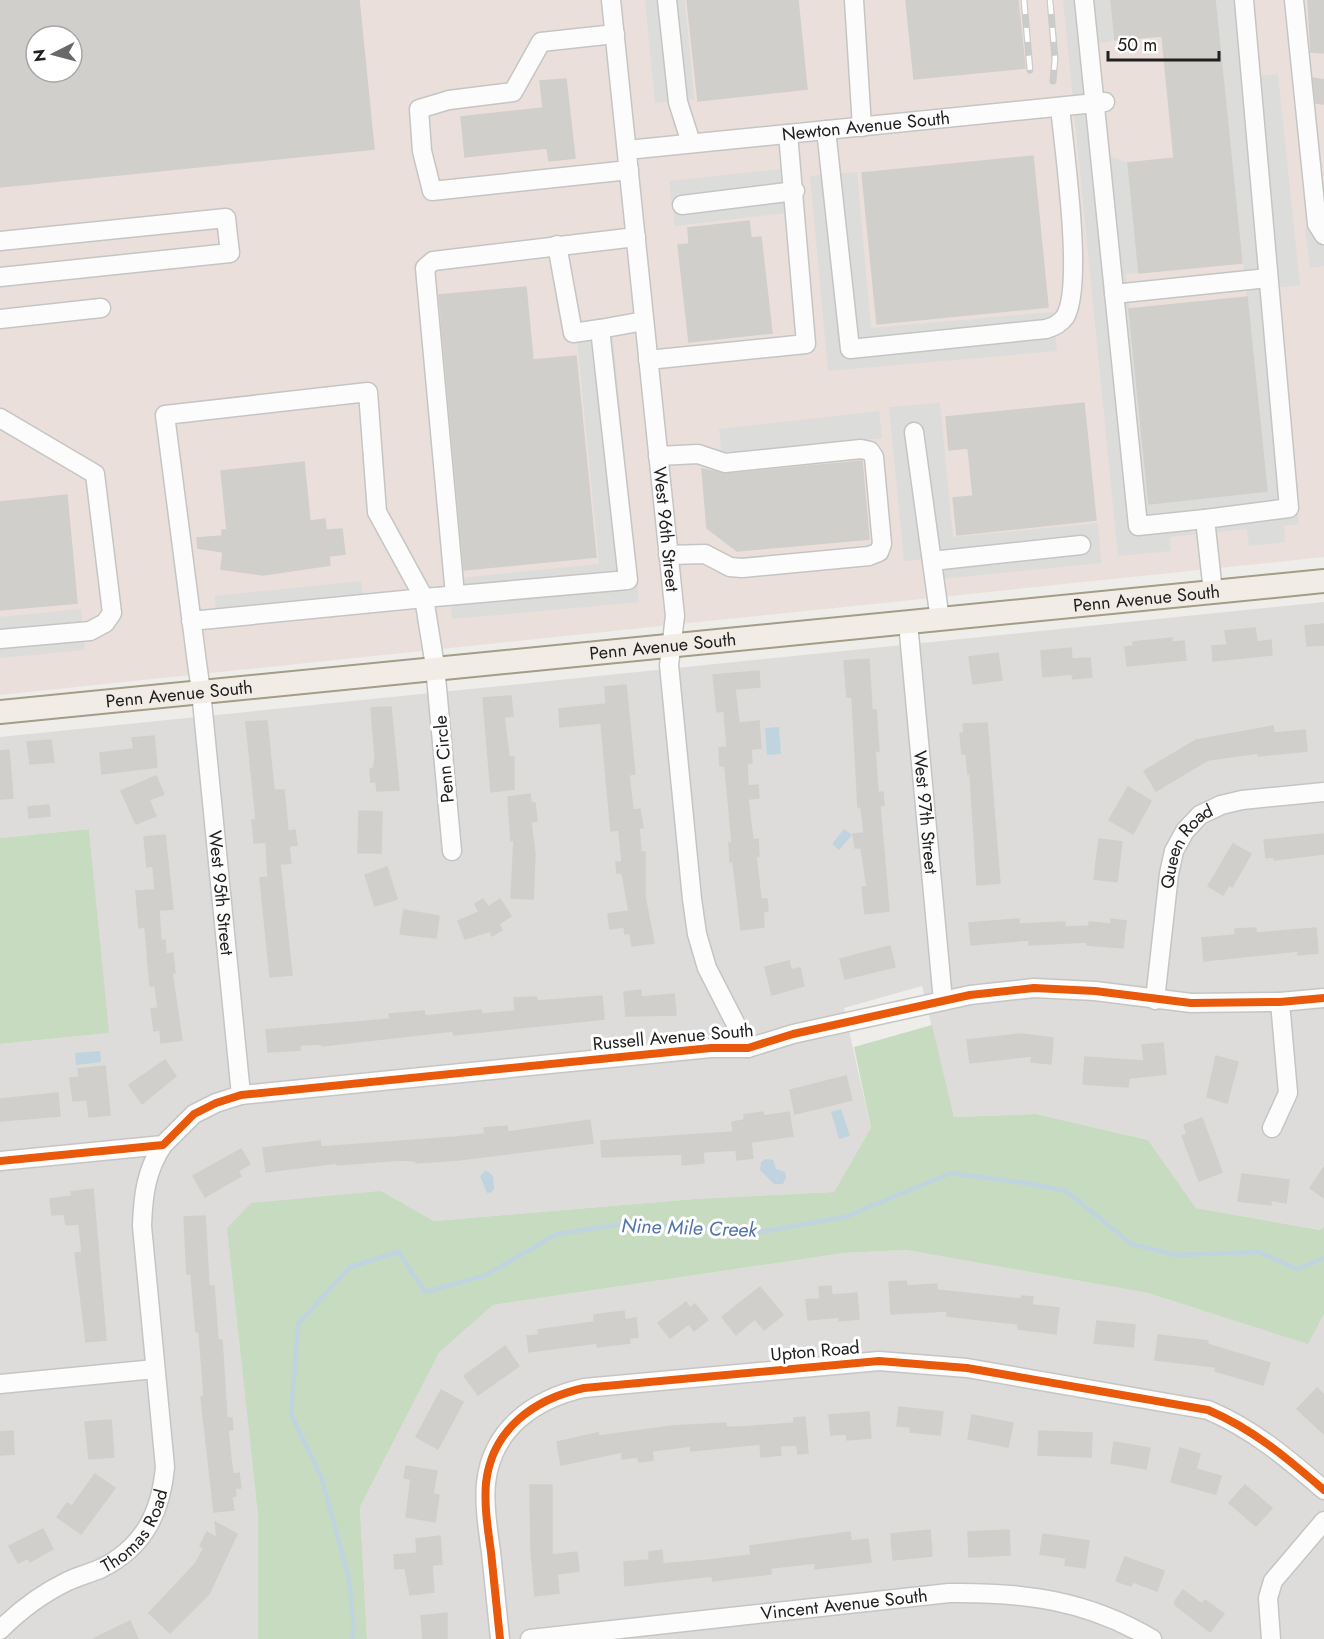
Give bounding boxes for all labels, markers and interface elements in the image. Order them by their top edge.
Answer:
north arrow [24,24,84,84]
scale bar [1108,24,1219,62]
text: 50 m [1117,32,1157,58]
text: N [27,48,52,63]
street label: Newton Avenue South [781,105,951,147]
street label: West 96th Street [647,465,685,594]
street label: Penn Avenue South [1072,578,1221,619]
street label: Penn Avenue South [588,626,737,667]
street label: Penn Avenue South [105,674,254,714]
street label: Penn Circle [427,714,461,804]
street label: West 97th Street [907,749,944,876]
street label: Queen Road [1154,798,1217,890]
street label: West 95th Street [202,829,240,957]
street label: Russell Avenue South [591,1017,755,1057]
water label: Nine Mile Creek [621,1211,759,1245]
street label: Upton Road [769,1334,861,1368]
street label: Thomas Road [96,1486,174,1579]
street label: Vincent Avenue South [759,1582,929,1627]

